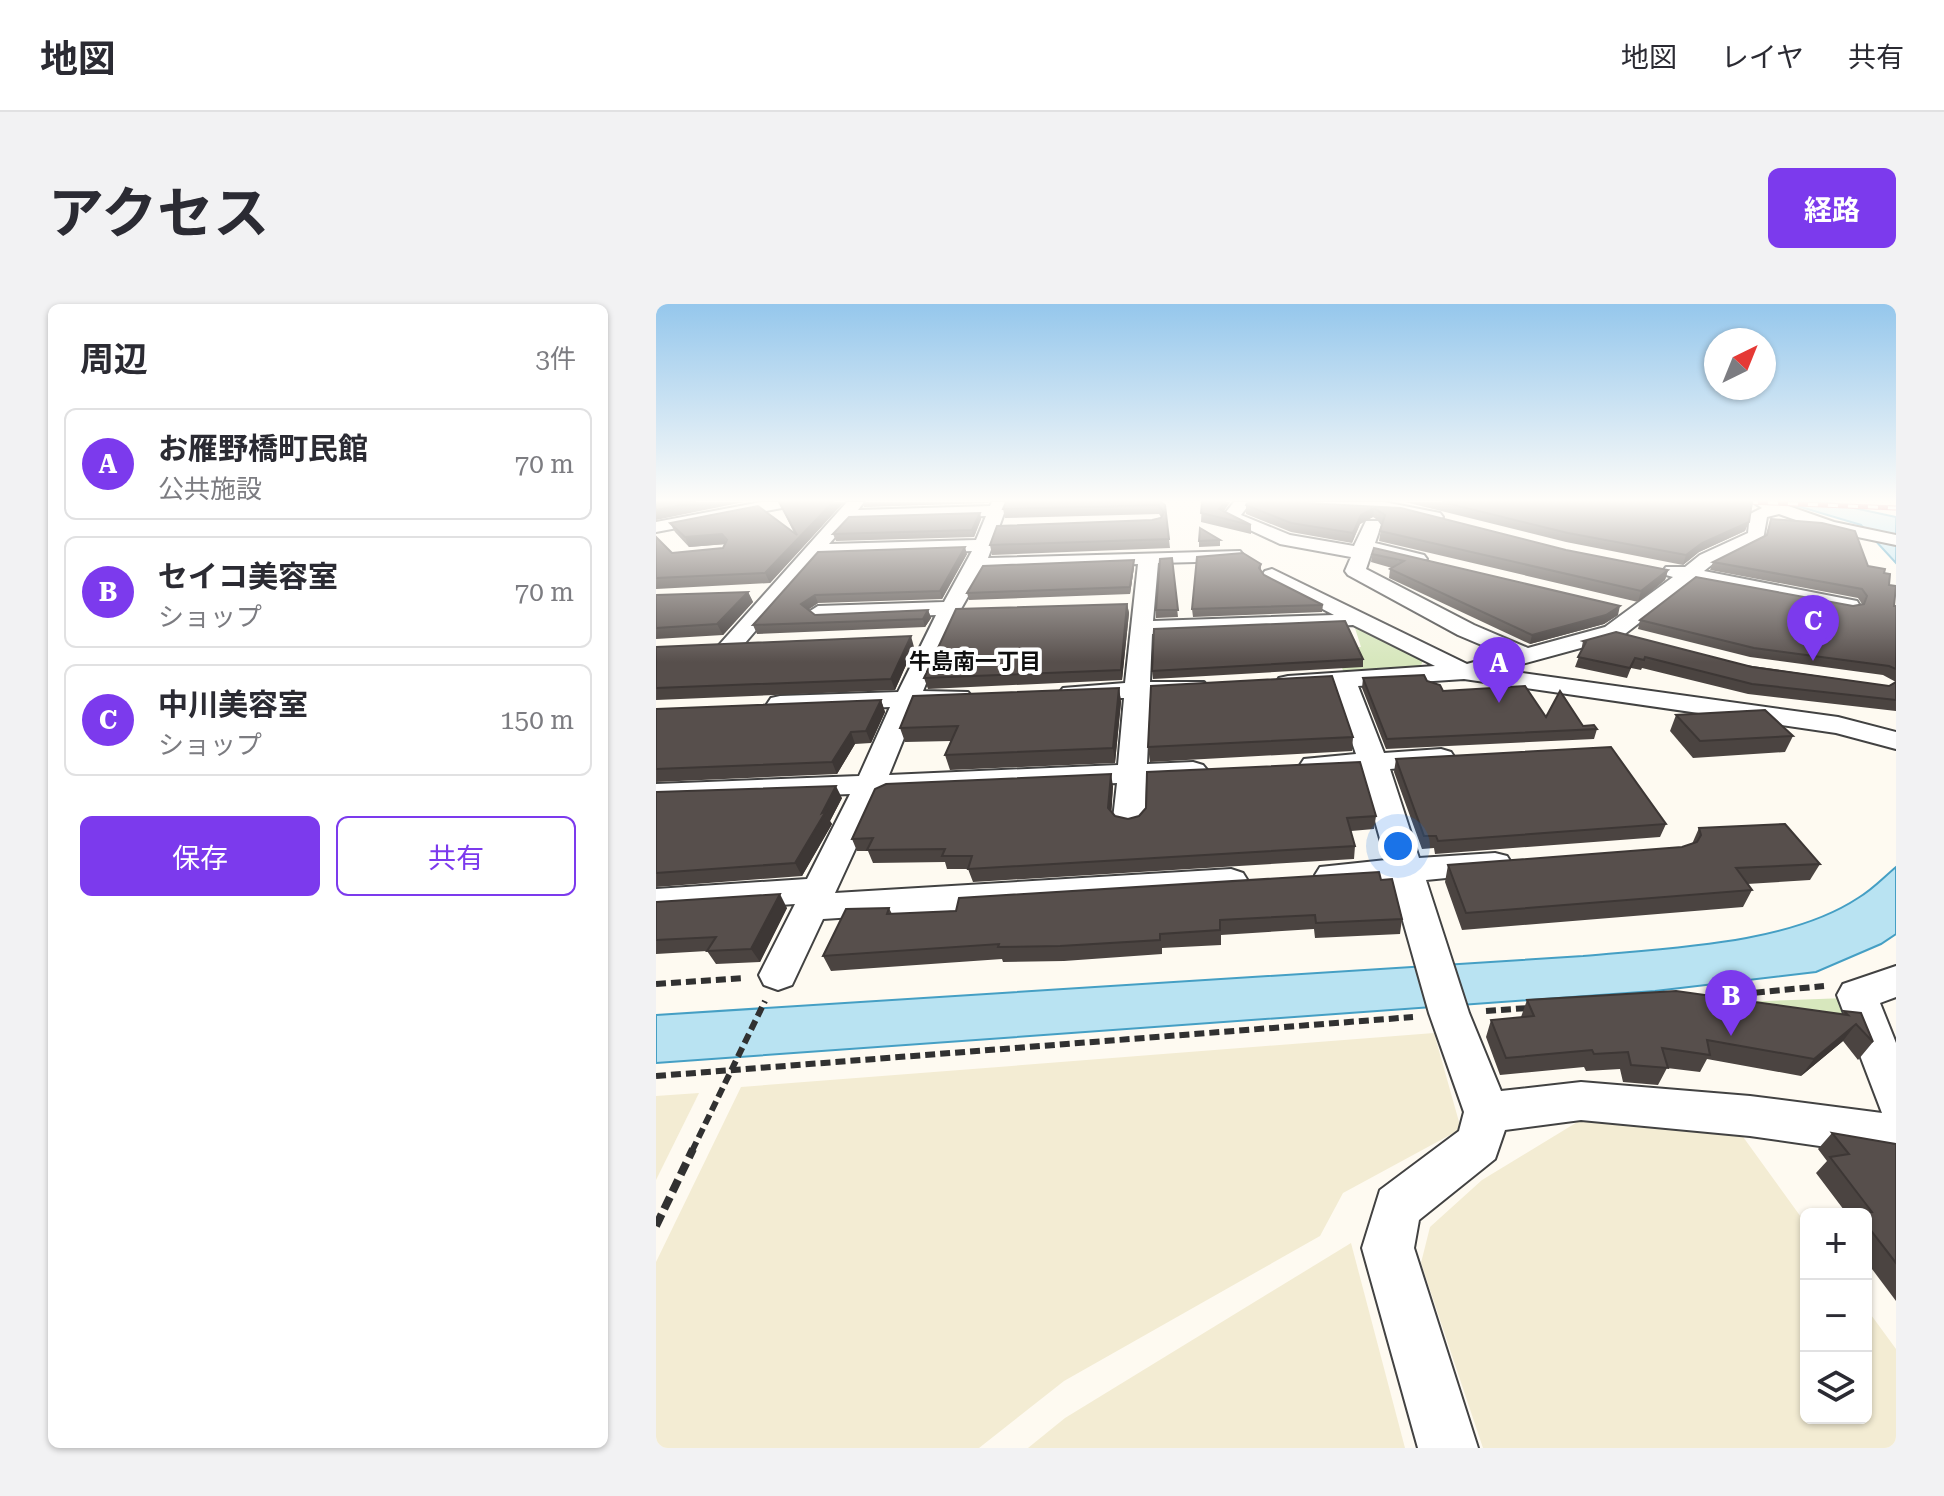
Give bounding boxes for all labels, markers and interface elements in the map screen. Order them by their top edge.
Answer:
text: 地図 [40,37,116,81]
text: 地図 [1621,41,1677,74]
text: レイヤ [1721,41,1804,74]
text: 共有 [1848,41,1904,74]
button: 経路 [1768,168,1896,248]
text: アクセス [48,181,269,247]
north arrow [1704,328,1776,400]
text: 周辺 [80,339,148,379]
text: 3件 [535,344,576,374]
text: お雁野橋町民館 [158,431,368,466]
text: A [99,449,117,479]
text: 70 m [515,449,574,479]
text: 公共施設 [158,474,262,504]
text: セイコ美容室 [158,559,338,594]
text: B [99,577,117,607]
text: 70 m [515,577,574,607]
pin: C [1787,595,1839,661]
text: ショップ [158,602,262,632]
pin: A [1473,637,1525,703]
district label: 牛島南一丁目 [909,649,1041,674]
text: 中川美容室 [158,687,308,722]
text: C [99,705,117,735]
text: 150 m [500,705,574,735]
text: ショップ [158,730,262,760]
button: 保存 [80,816,320,896]
button: 共有 [336,816,576,896]
your location [1378,826,1418,866]
pin: B [1705,970,1757,1036]
map controls [1800,1208,1872,1424]
button: + [1800,1208,1872,1280]
button: − [1800,1280,1872,1352]
button: layers [1800,1352,1872,1424]

